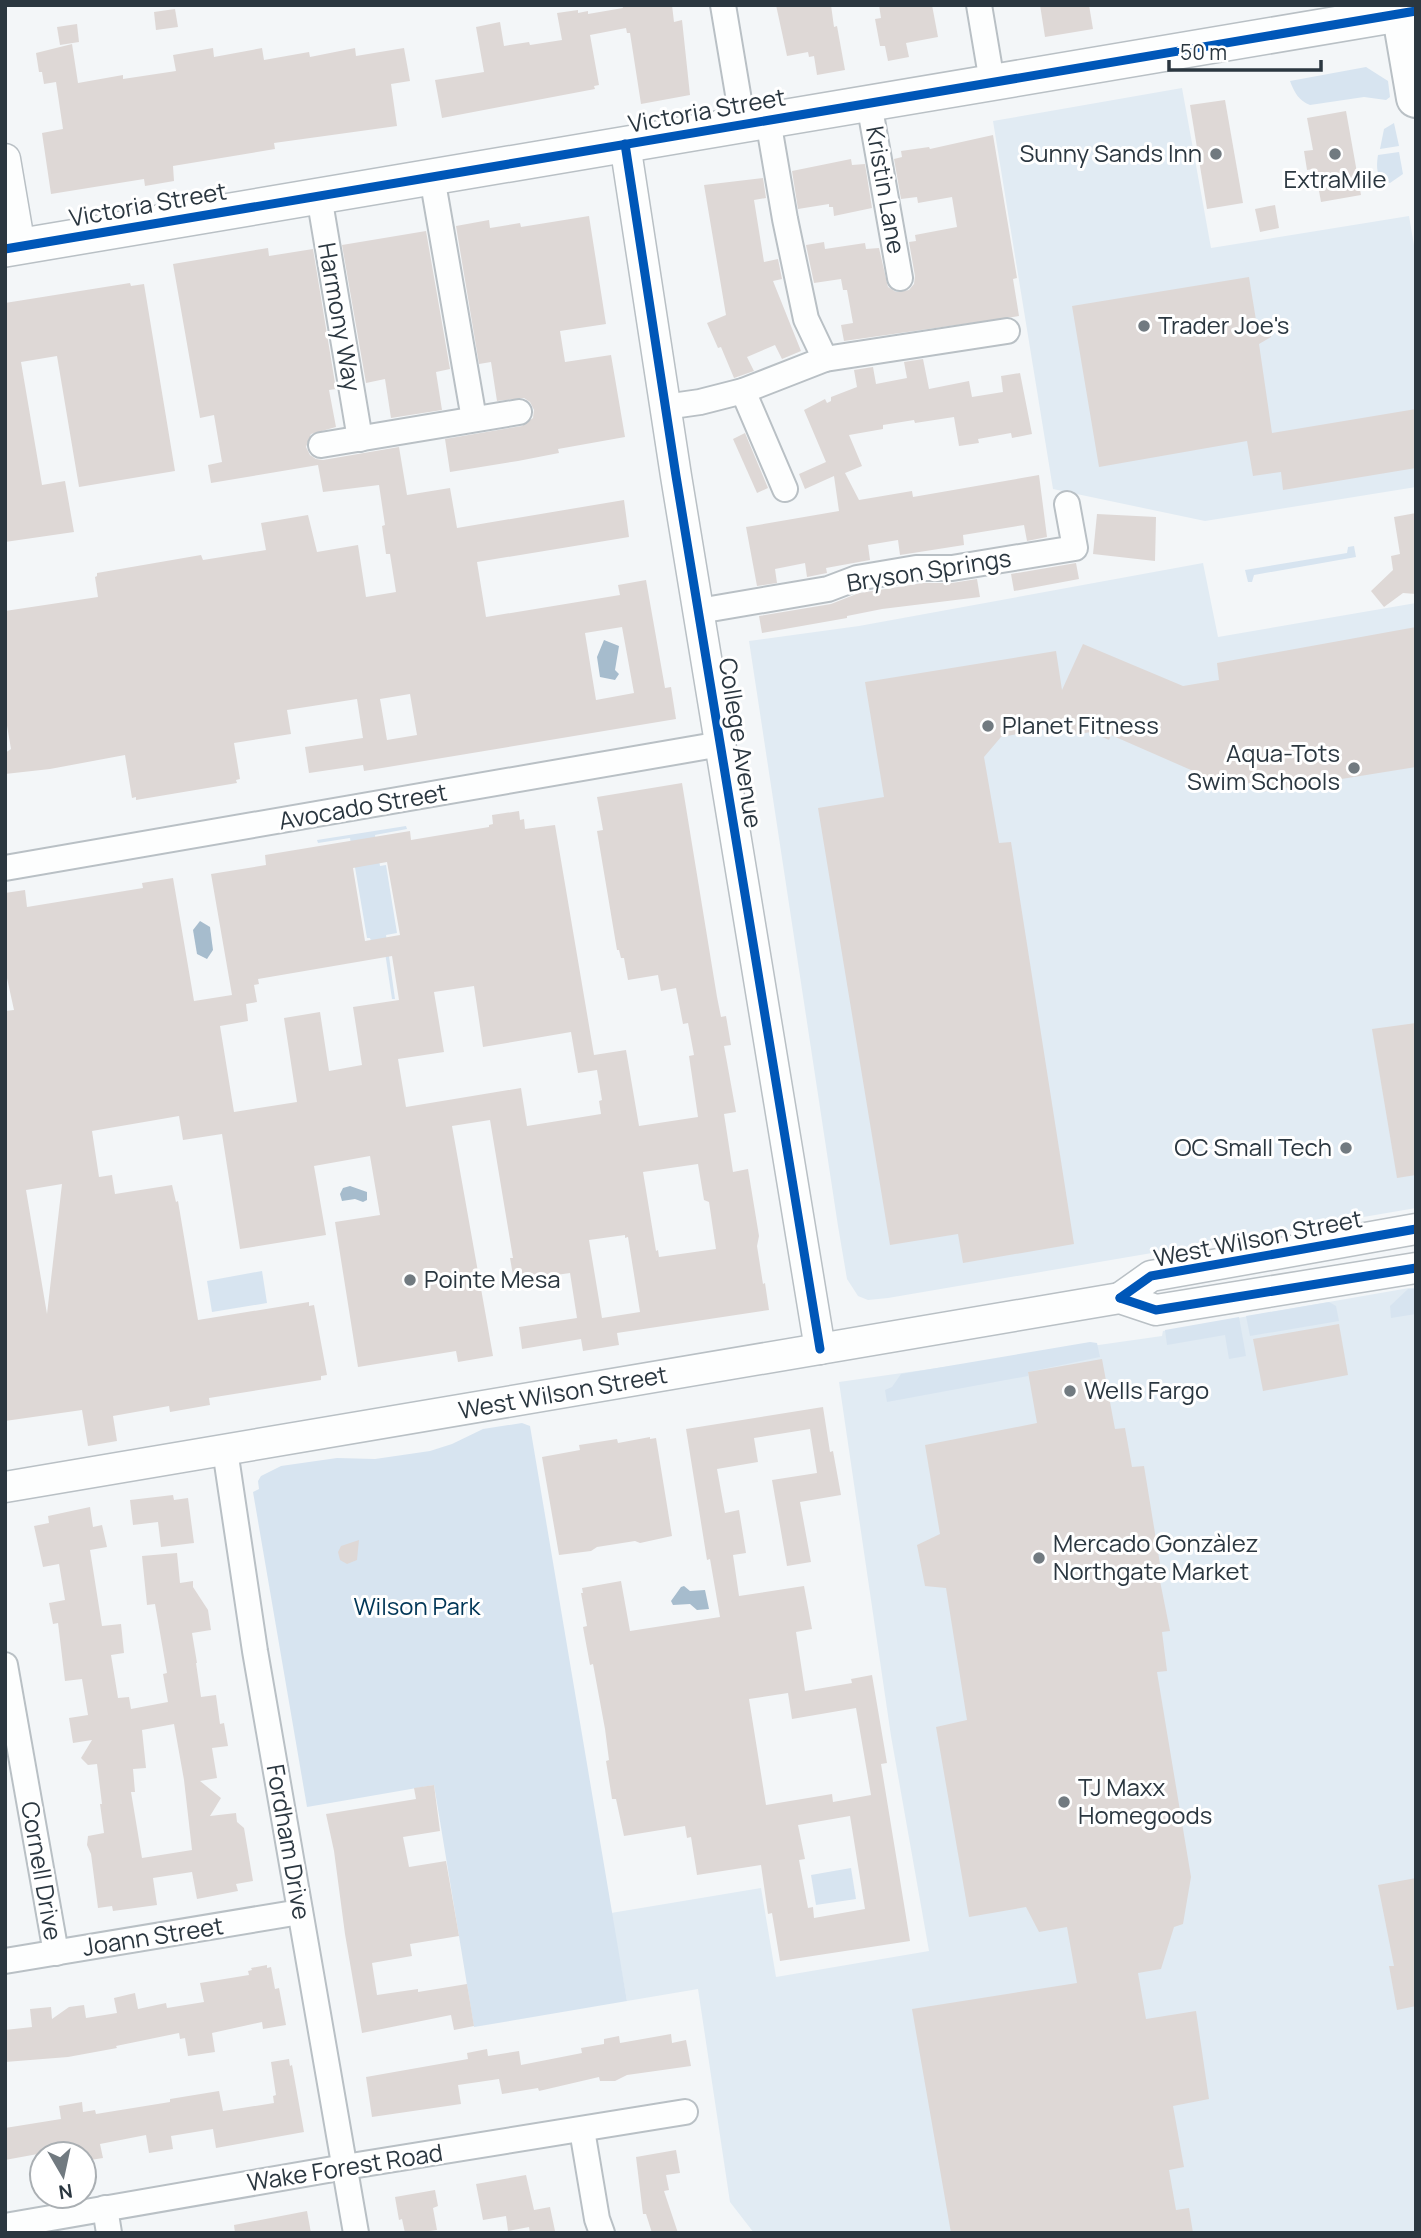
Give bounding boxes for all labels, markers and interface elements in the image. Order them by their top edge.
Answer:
scale bar [1169,28,1321,72]
text: 50 m [1180,38,1227,66]
street label: Victoria Street [626,79,788,140]
street label: Kristin Lane [859,123,914,256]
place label: Sunny Sands Inn [1019,136,1202,169]
marker: Sunny Sands Inn [1208,146,1224,162]
marker: ExtraMile [1327,146,1343,162]
place label: ExtraMile [1284,162,1386,195]
street label: Victoria Street [67,173,229,234]
street label: Harmony Way [311,240,370,394]
place label: Trader Joe's [1158,308,1289,341]
marker: Trader Joe's [1136,318,1152,334]
street label: Bryson Springs [844,540,1013,599]
street label: College Avenue [712,655,771,830]
place label: Planet Fitness [1002,708,1159,741]
marker: Planet Fitness [980,718,996,734]
place label: Aqua-Tots Swim Schools [1187,736,1340,797]
marker: Aqua-Tots Swim Schools [1346,760,1362,776]
street label: Avocado Street [276,774,450,837]
place label: OC Small Tech [1174,1130,1332,1163]
marker: OC Small Tech [1338,1140,1354,1156]
street label: West Wilson Street [1151,1201,1365,1274]
place label: Pointe Mesa [424,1262,561,1295]
marker: Pointe Mesa [402,1272,418,1288]
street label: West Wilson Street [456,1357,670,1426]
place label: Wells Fargo [1084,1373,1209,1406]
marker: Wells Fargo [1062,1383,1078,1399]
place label: Mercado Gonzàlez Northgate Market [1053,1526,1258,1587]
marker: Mercado Gonzàlez Northgate Market [1031,1550,1047,1566]
park label: Wilson Park [354,1589,482,1622]
street label: Fordham Drive [260,1761,319,1922]
place label: TJ Maxx Homegoods [1078,1770,1212,1831]
marker: TJ Maxx Homegoods [1056,1794,1072,1810]
street label: Cornell Drive [14,1799,71,1943]
street label: Joann Street [80,1908,226,1963]
street label: Wake Forest Road [245,2135,445,2198]
north arrow [28,2140,98,2210]
text: N [57,2178,74,2206]

